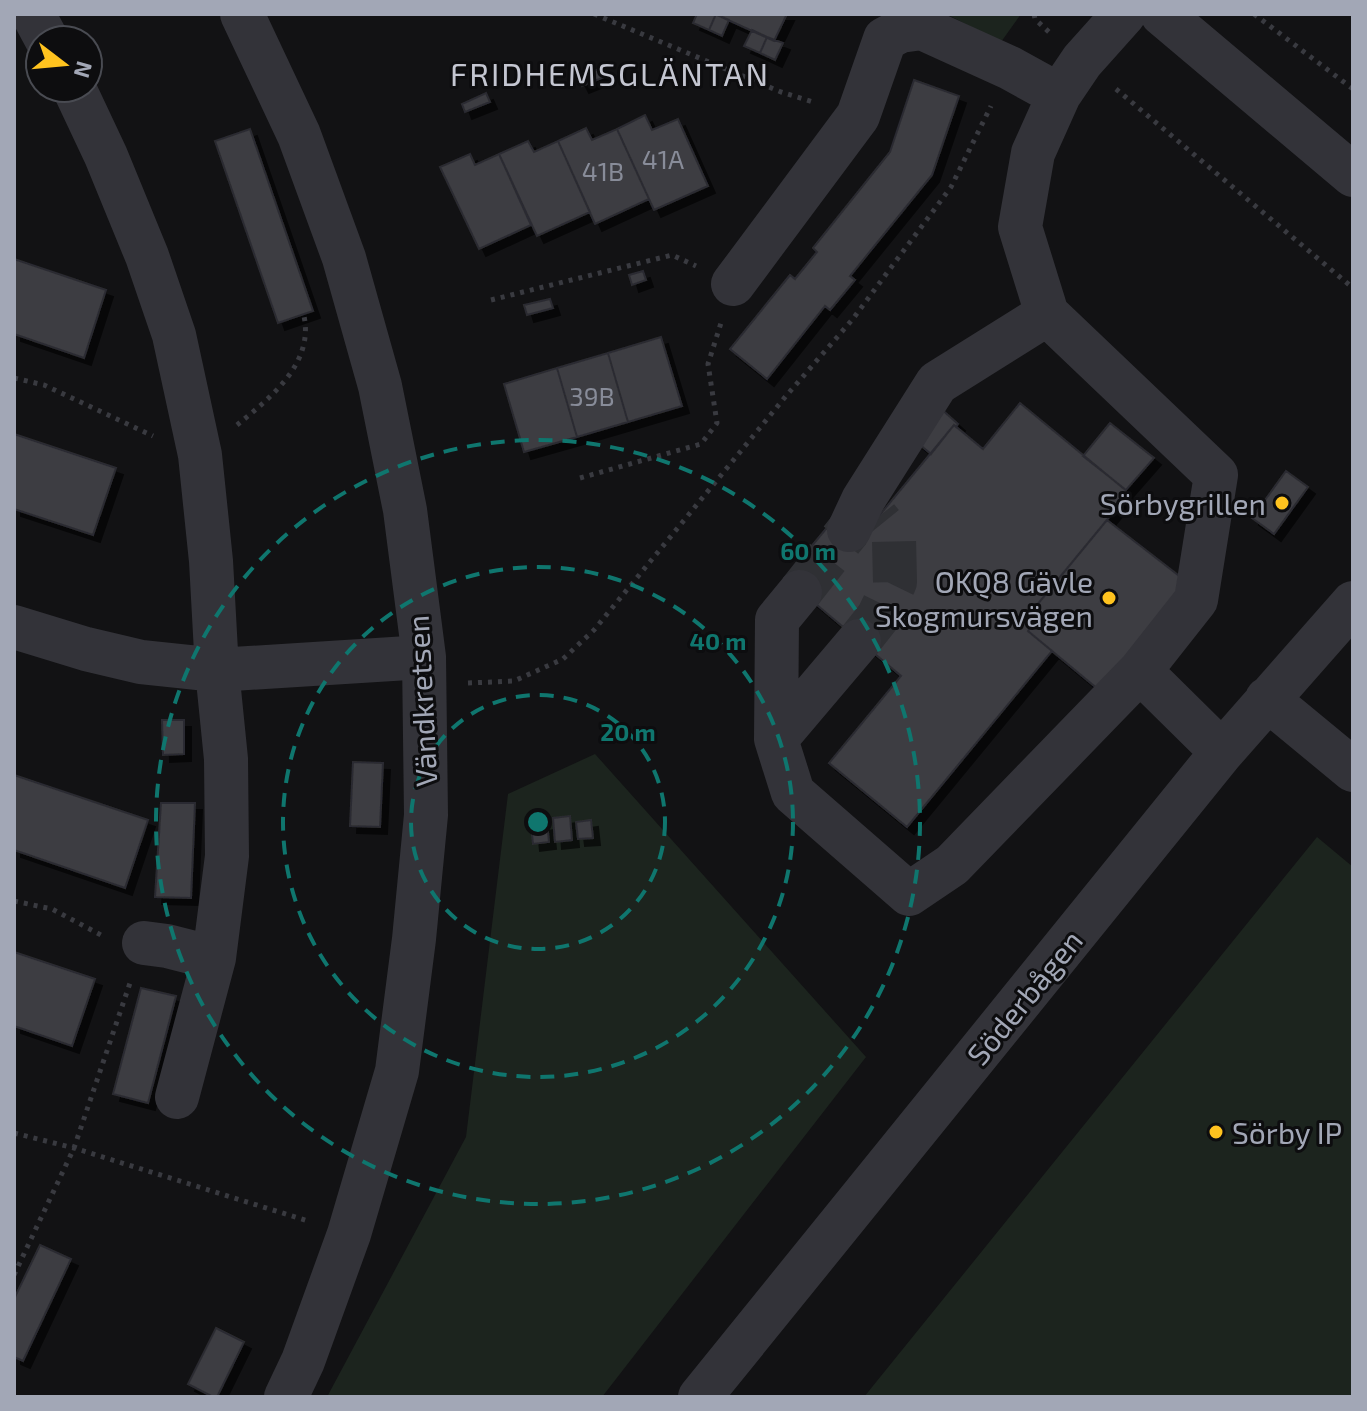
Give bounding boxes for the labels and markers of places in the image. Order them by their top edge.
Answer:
place label: Sörbygrillen [1100,485,1266,521]
marker: Sörbygrillen [1273,494,1291,512]
place label: OKQ8 Gävle Skogmursvägen [875,563,1093,633]
marker: OKQ8 Gävle Skogmursvägen [1100,589,1118,607]
centre of rings [524,808,552,836]
place label: Sörby IP [1232,1114,1342,1150]
marker: Sörby IP [1207,1123,1225,1141]

